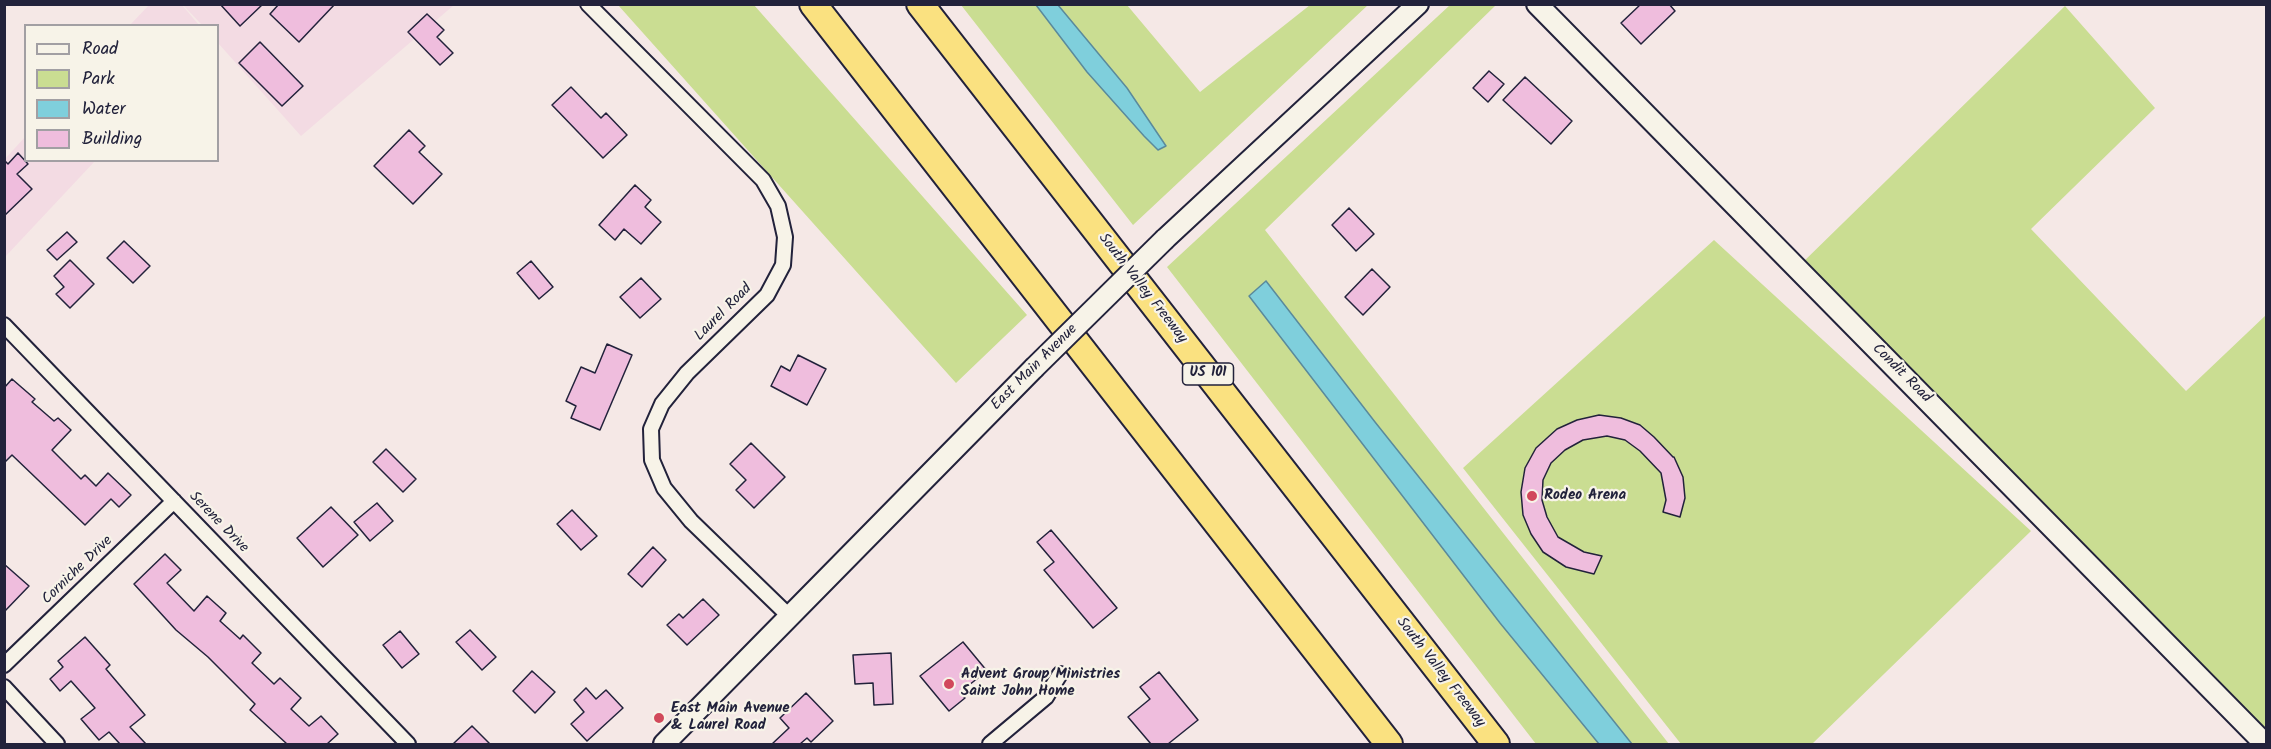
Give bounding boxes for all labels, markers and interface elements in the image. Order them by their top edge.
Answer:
legend [24,24,219,162]
text: Road [82,35,118,64]
text: Park [82,65,115,94]
text: Water [82,95,126,124]
text: Building [82,125,142,154]
street label: South Valley Freeway [1094,230,1190,348]
street label: Laurel Road [692,281,756,345]
street label: East Main Avenue [988,321,1082,415]
street label: Condit Road [1868,341,1934,407]
road number: US 101 [1182,363,1234,385]
place label: Rodeo Arena [1544,487,1626,505]
street label: Serene Drive [184,489,252,557]
marker: Rodeo Arena [1525,489,1539,503]
street label: Corniche Drive [39,533,117,609]
street label: South Valley Freeway [1392,614,1488,732]
place label: Advent Group Ministries Saint John Home [961,666,1120,701]
marker: Advent Group Ministries Saint John Home [942,677,956,691]
place label: East Main Avenue & Laurel Road [671,700,789,735]
marker: East Main Avenue & Laurel Road [652,711,666,725]

